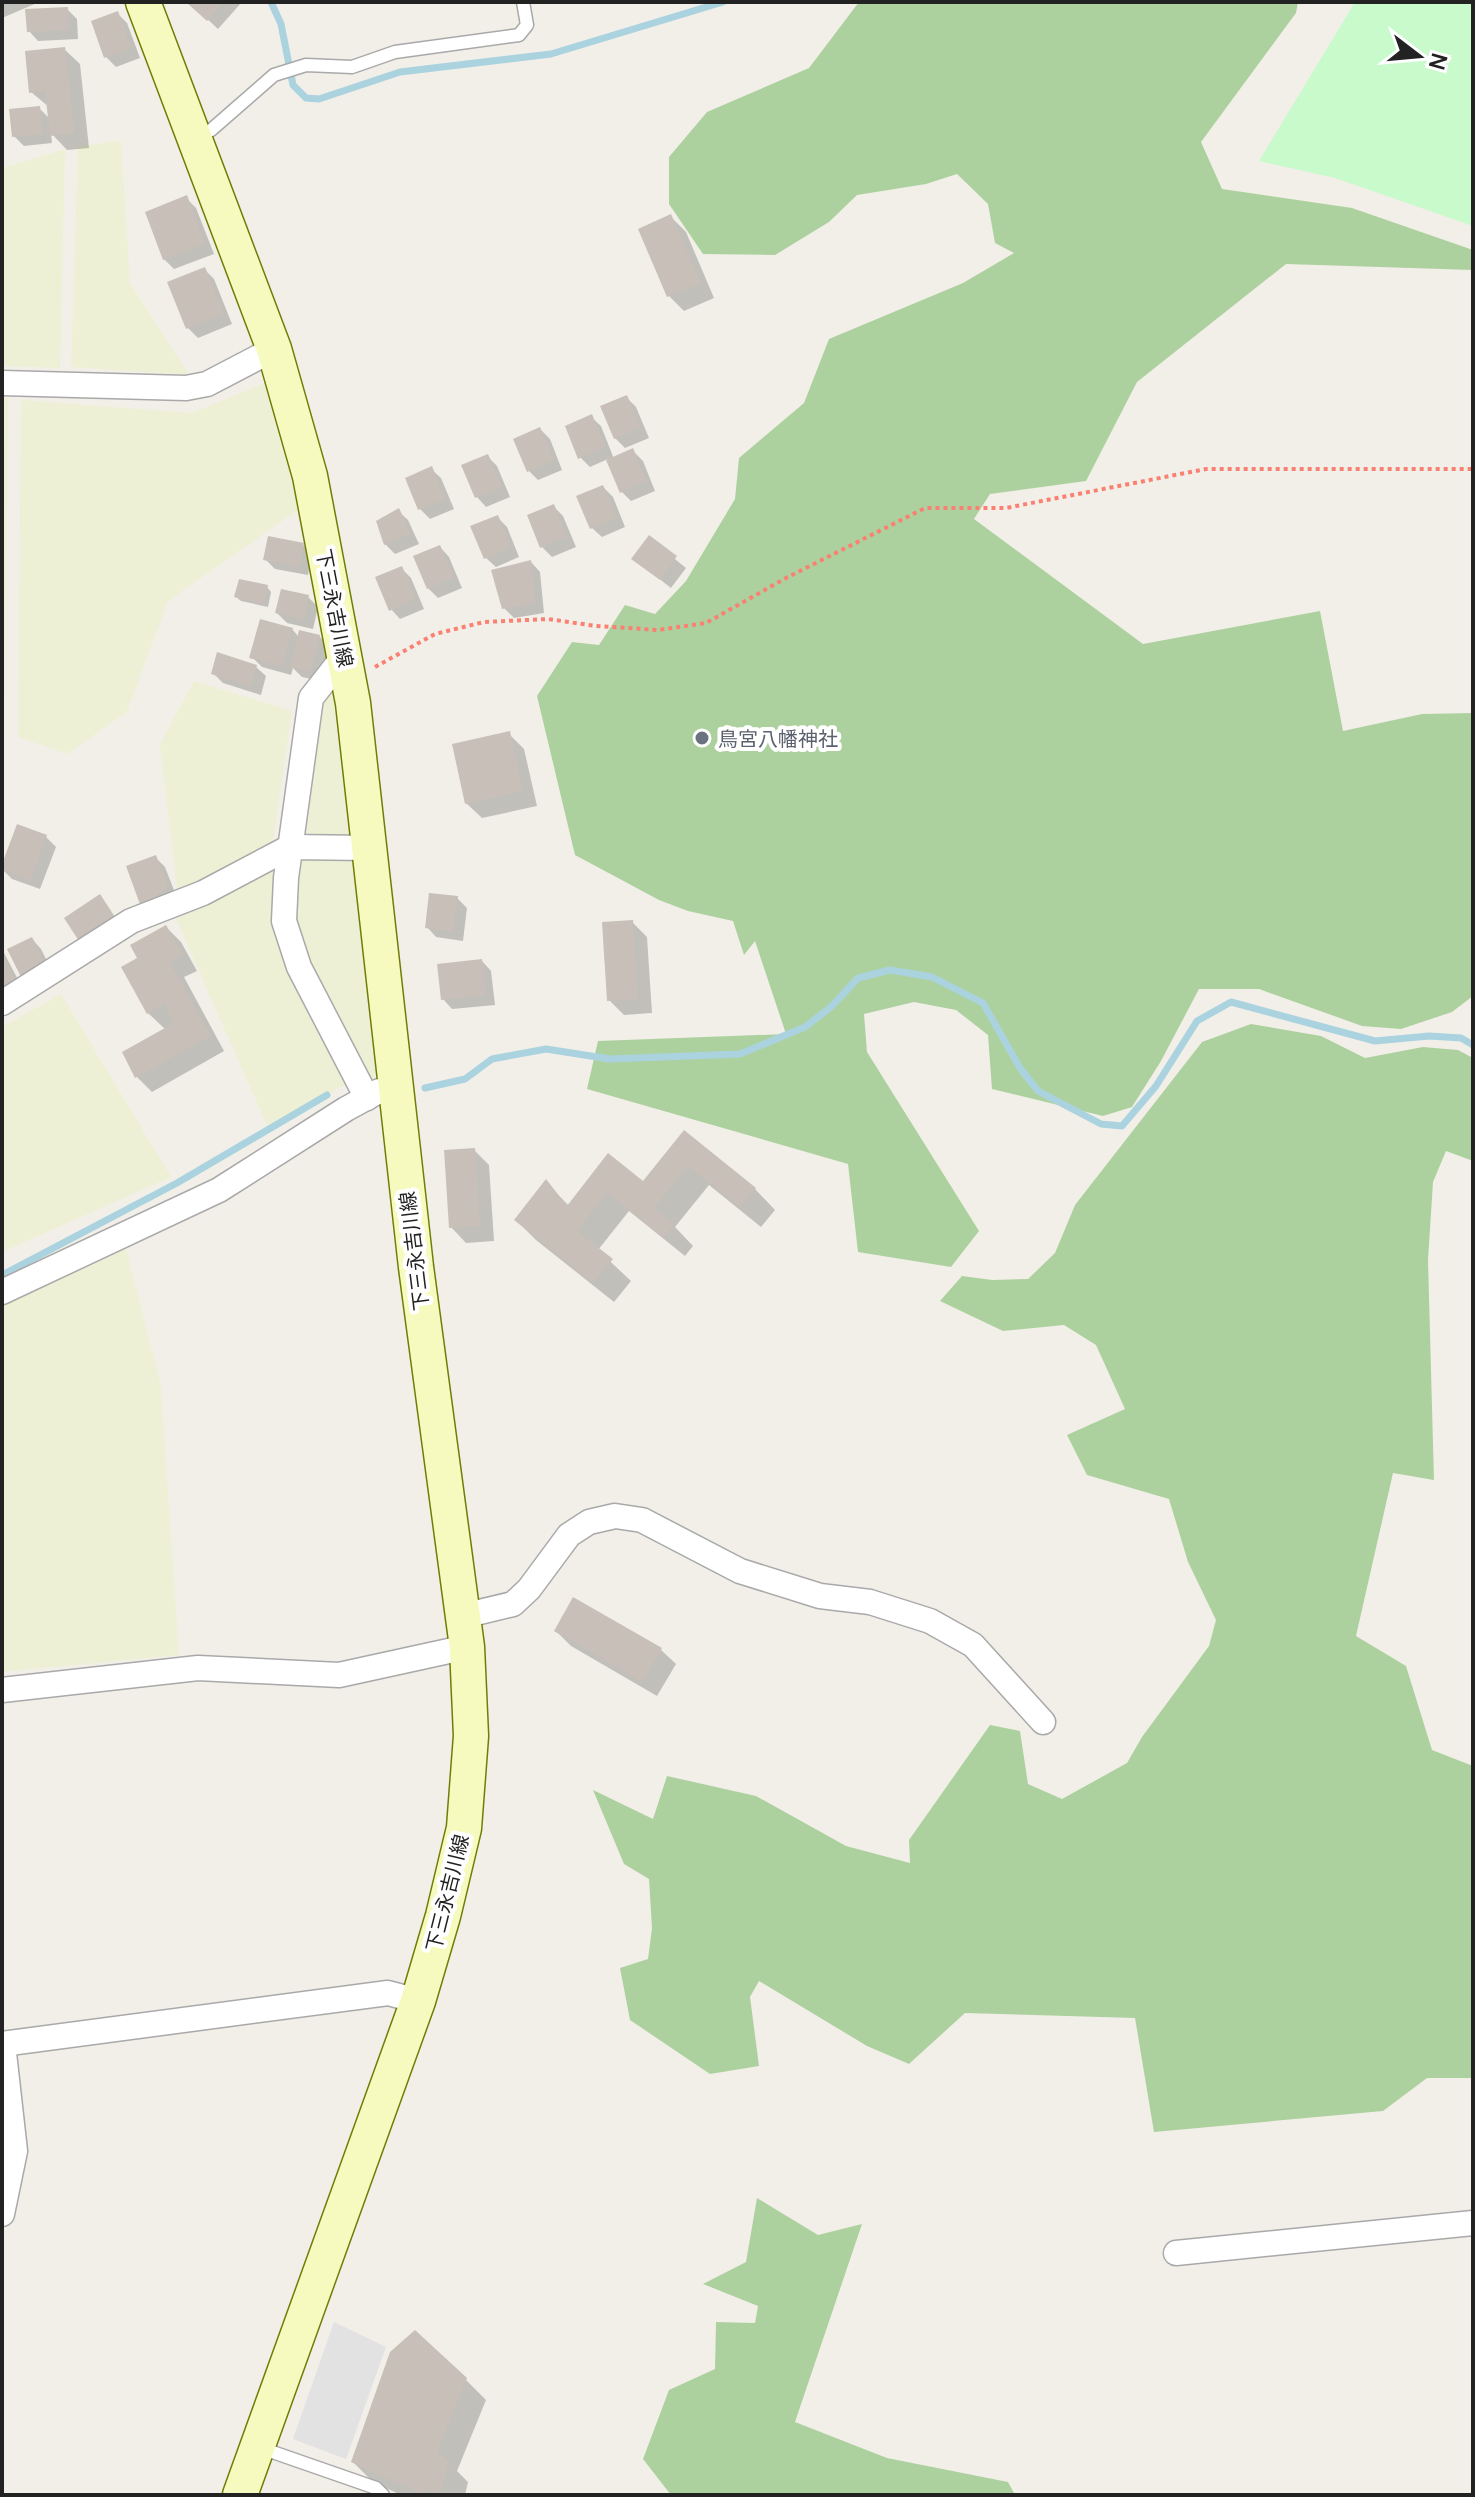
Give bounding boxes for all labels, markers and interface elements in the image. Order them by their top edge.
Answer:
north arrow [1379,16,1459,96]
text: N [1422,50,1455,73]
street label: 下三永吉川線 [310,547,360,669]
place label: 鳥宮八幡神社 [718,725,838,752]
marker: 鳥宮八幡神社 [693,729,711,747]
street label: 下三永吉川線 [393,1190,435,1312]
street label: 下三永吉川線 [419,1832,475,1954]

